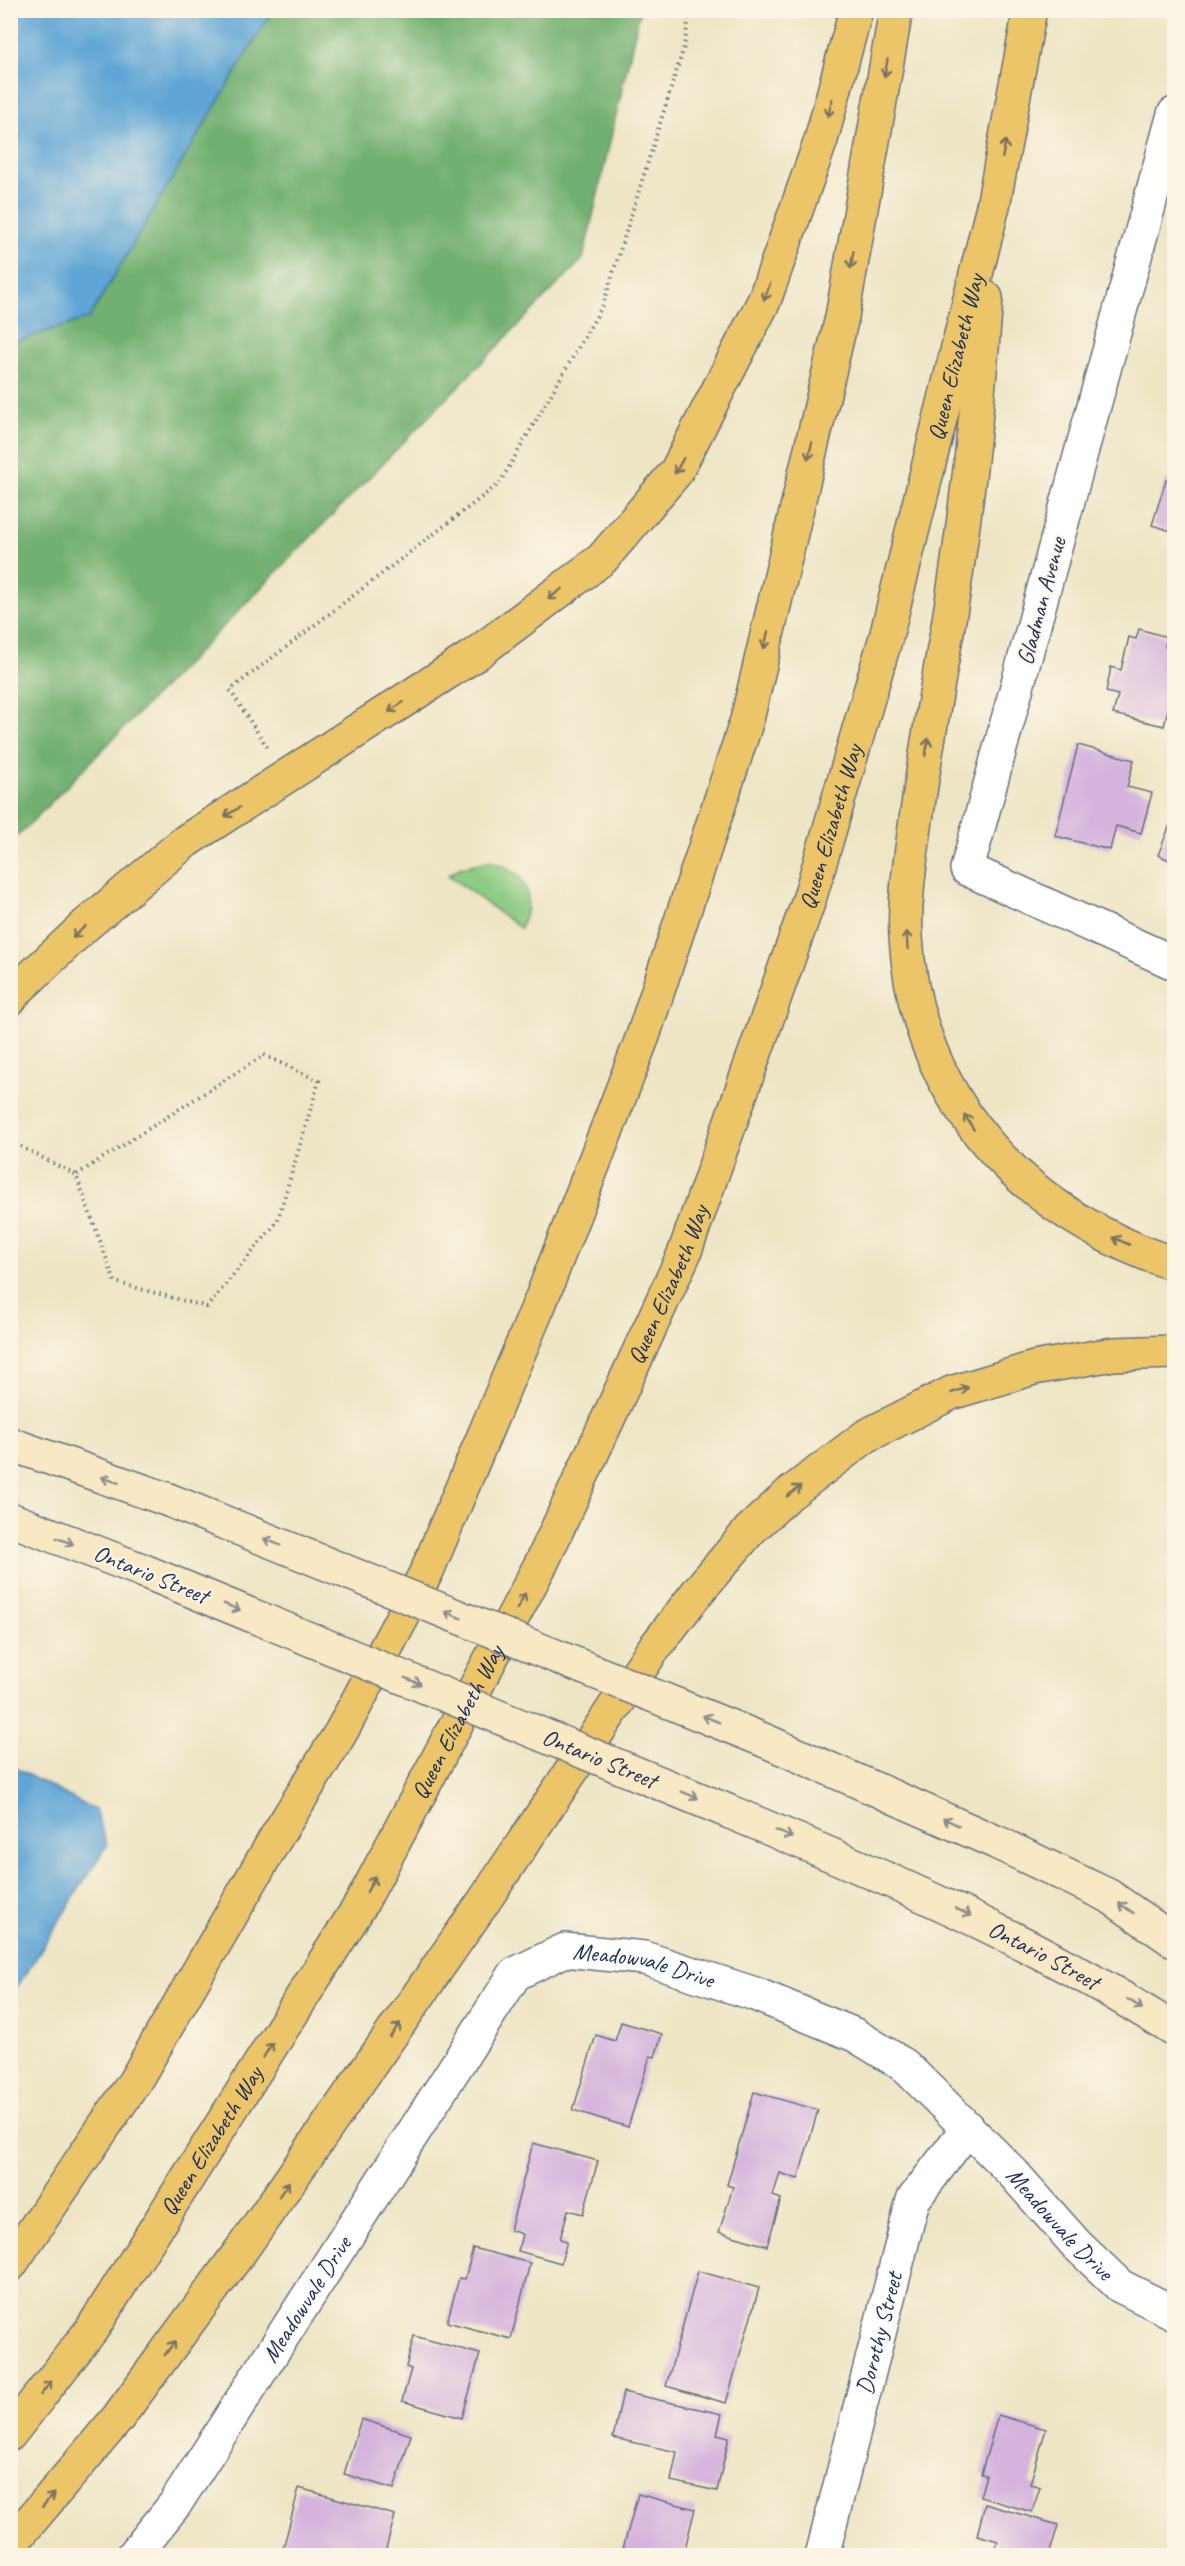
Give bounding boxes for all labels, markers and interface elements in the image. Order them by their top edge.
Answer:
one-way arrow [880,58,891,77]
one-way arrow [824,98,835,117]
one-way arrow [999,139,1010,159]
one-way arrow [846,250,857,269]
street label: Queen Elizabeth Way [920,269,991,443]
one-way arrow [760,282,771,301]
one-way arrow [804,441,816,460]
one-way arrow [673,457,685,474]
street label: Gladman Avenue [1010,532,1073,668]
one-way arrow [548,588,564,601]
one-way arrow [759,631,771,650]
one-way arrow [388,701,405,713]
one-way arrow [922,737,933,757]
street label: Queen Elizabeth Way [792,739,869,913]
one-way arrow [224,806,241,818]
one-way arrow [71,924,86,939]
one-way arrow [901,931,912,951]
one-way arrow [963,1114,975,1131]
street label: Queen Elizabeth Way [620,1199,716,1369]
one-way arrow [1112,1235,1130,1247]
one-way arrow [950,1384,969,1395]
one-way arrow [102,1473,120,1484]
one-way arrow [786,1485,802,1498]
one-way arrow [55,1536,74,1547]
one-way arrow [263,1536,282,1547]
street label: Ontario Street [89,1537,215,1612]
one-way arrow [516,1592,528,1610]
one-way arrow [223,1602,241,1613]
one-way arrow [444,1609,462,1620]
street label: Queen Elizabeth Way [404,1638,511,1804]
one-way arrow [403,1676,422,1687]
one-way arrow [703,1713,721,1724]
street label: Ontario Street [538,1722,664,1796]
one-way arrow [681,1790,699,1801]
one-way arrow [942,1816,960,1827]
one-way arrow [774,1829,793,1840]
one-way arrow [365,1876,377,1893]
one-way arrow [1118,1902,1135,1914]
one-way arrow [953,1907,971,1918]
street label: Ontario Street [984,1914,1107,1998]
street label: Meadowvale Drive [571,1936,720,1995]
one-way arrow [1126,1998,1143,2011]
one-way arrow [389,2022,401,2038]
one-way arrow [263,2042,275,2059]
street label: Queen Elizabeth Way [153,2059,270,2221]
street label: Meadowvale Drive [1000,2161,1121,2288]
one-way arrow [278,2182,290,2198]
street label: Meadowvale Drive [255,2229,359,2368]
street label: Dorothy Street [849,2267,909,2397]
one-way arrow [163,2340,176,2356]
one-way arrow [40,2381,53,2397]
one-way arrow [42,2492,55,2508]

